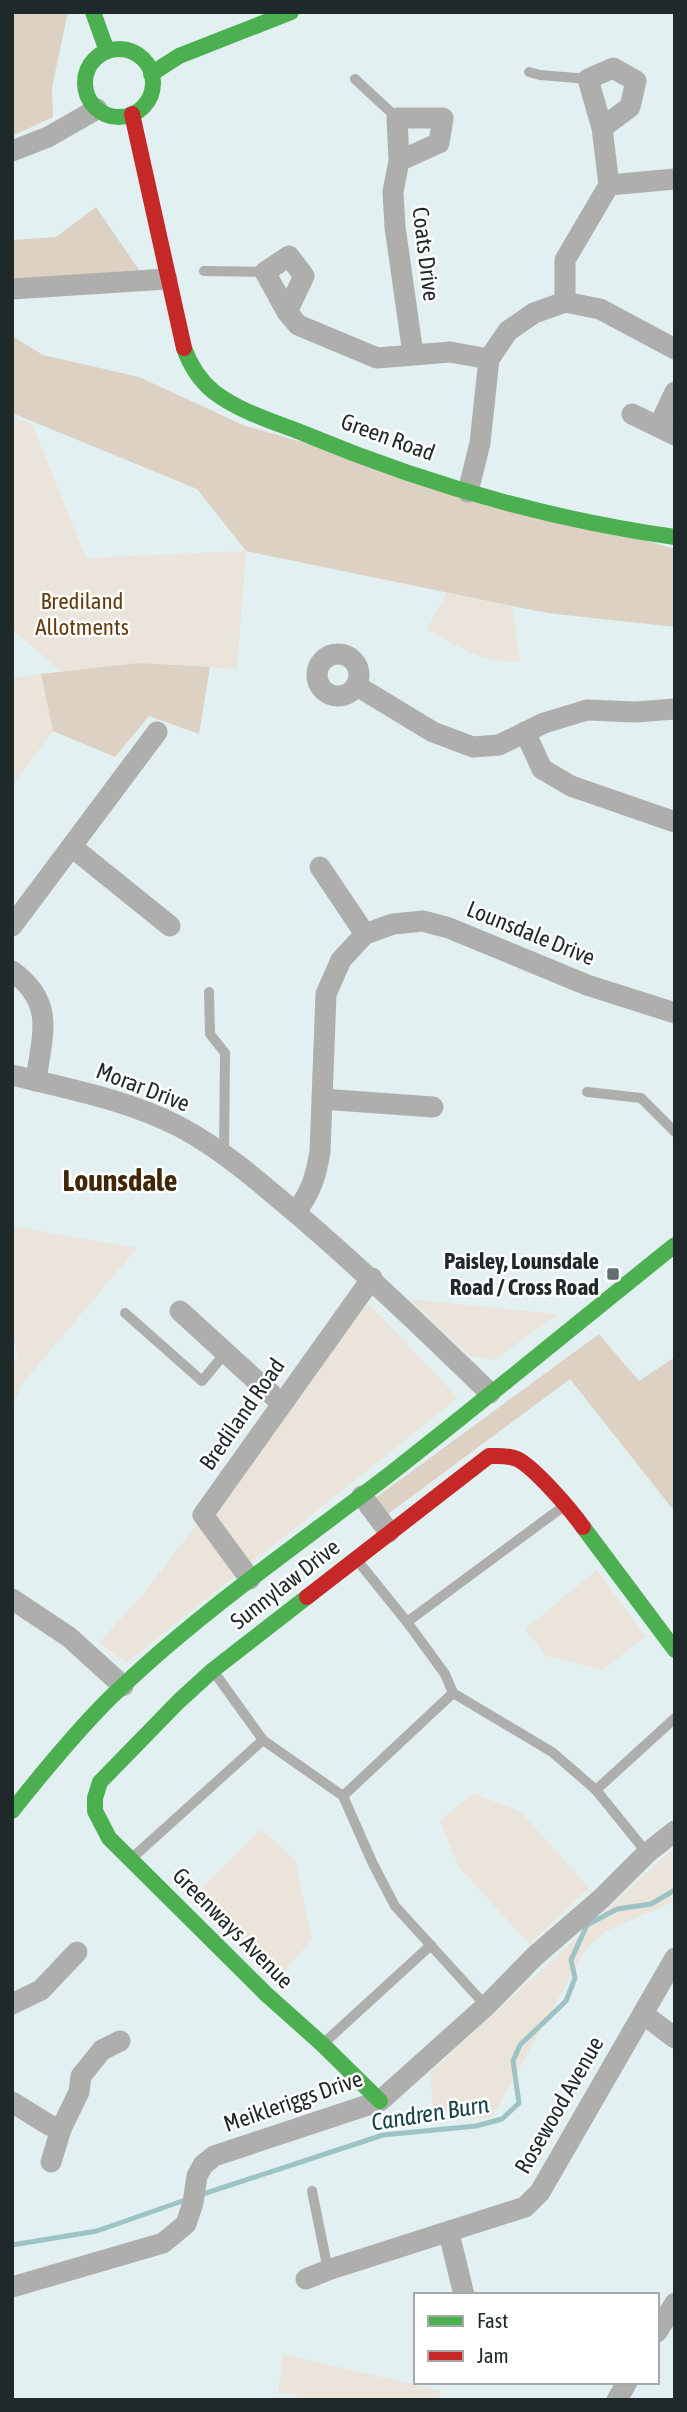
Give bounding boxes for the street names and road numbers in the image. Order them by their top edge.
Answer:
street label: Coats Drive [407,206,445,302]
street label: Green Road [338,408,438,466]
street label: Lounsdale Drive [463,896,599,970]
street label: Morar Drive [93,1057,193,1117]
street label: Brediland Road [194,1353,290,1475]
street label: Sunnylaw Drive [225,1533,345,1635]
street label: Greenways Avenue [167,1862,299,1994]
street label: Rosewood Avenue [509,2032,609,2178]
street label: Meikleriggs Drive [220,2065,366,2137]

